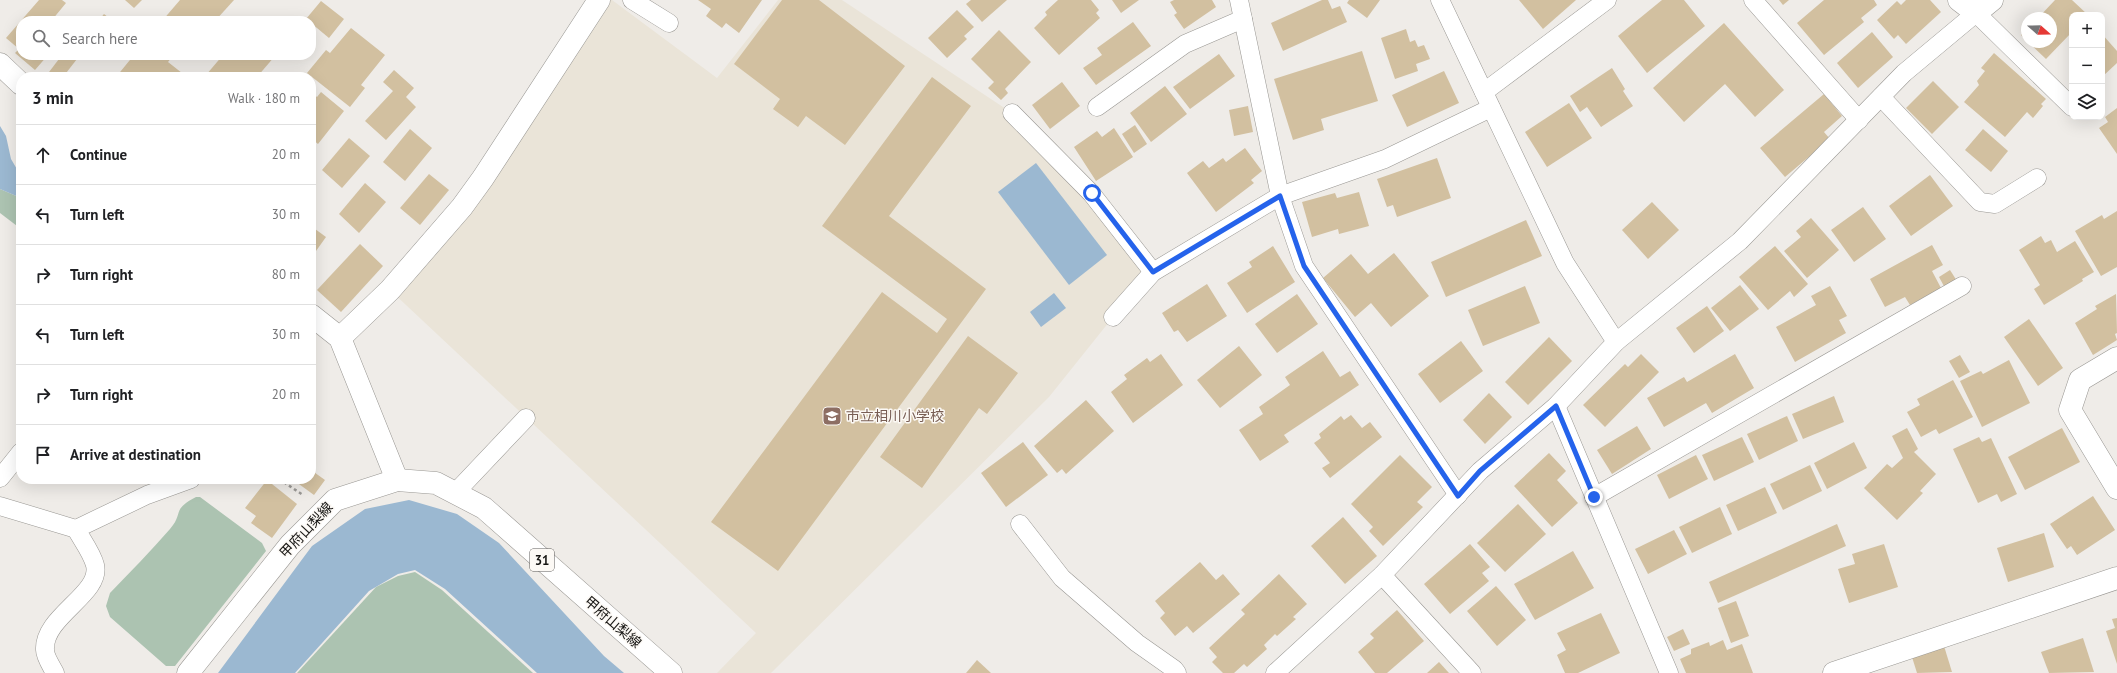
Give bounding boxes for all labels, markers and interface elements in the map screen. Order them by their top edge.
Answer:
north arrow [2021,12,2057,48]
map controls [2069,12,2105,120]
button: + [2069,12,2105,48]
search box [16,16,316,60]
icon: search [30,27,52,49]
text: Search here [62,29,138,48]
button: − [2069,48,2105,84]
button: layers [2069,84,2105,120]
text: 3 min [32,87,73,109]
text: Walk · 180 m [228,90,300,107]
icon: ahead [32,144,54,166]
text: Continue [70,145,127,164]
text: 20 m [272,146,300,163]
route start [1083,184,1101,202]
icon: left [32,204,54,226]
text: Turn left [70,205,124,224]
text: 30 m [272,206,300,223]
icon: right [32,264,54,286]
text: Turn right [70,265,133,284]
text: 80 m [272,266,300,283]
icon: left [32,324,54,346]
text: Turn left [70,325,124,344]
text: 30 m [272,326,300,343]
icon: right [32,384,54,406]
text: Turn right [70,385,133,404]
text: 20 m [272,386,300,403]
school or university icon: 市立相川小学校 [821,405,843,427]
place label: 市立相川小学校 [846,407,944,425]
icon: arrive [32,444,54,466]
text: Arrive at destination [70,445,201,464]
route end [1585,488,1603,506]
street label: 甲府山梨線 [276,498,336,562]
road number: 31 [530,549,554,571]
street label: 甲府山梨線 [581,592,645,652]

